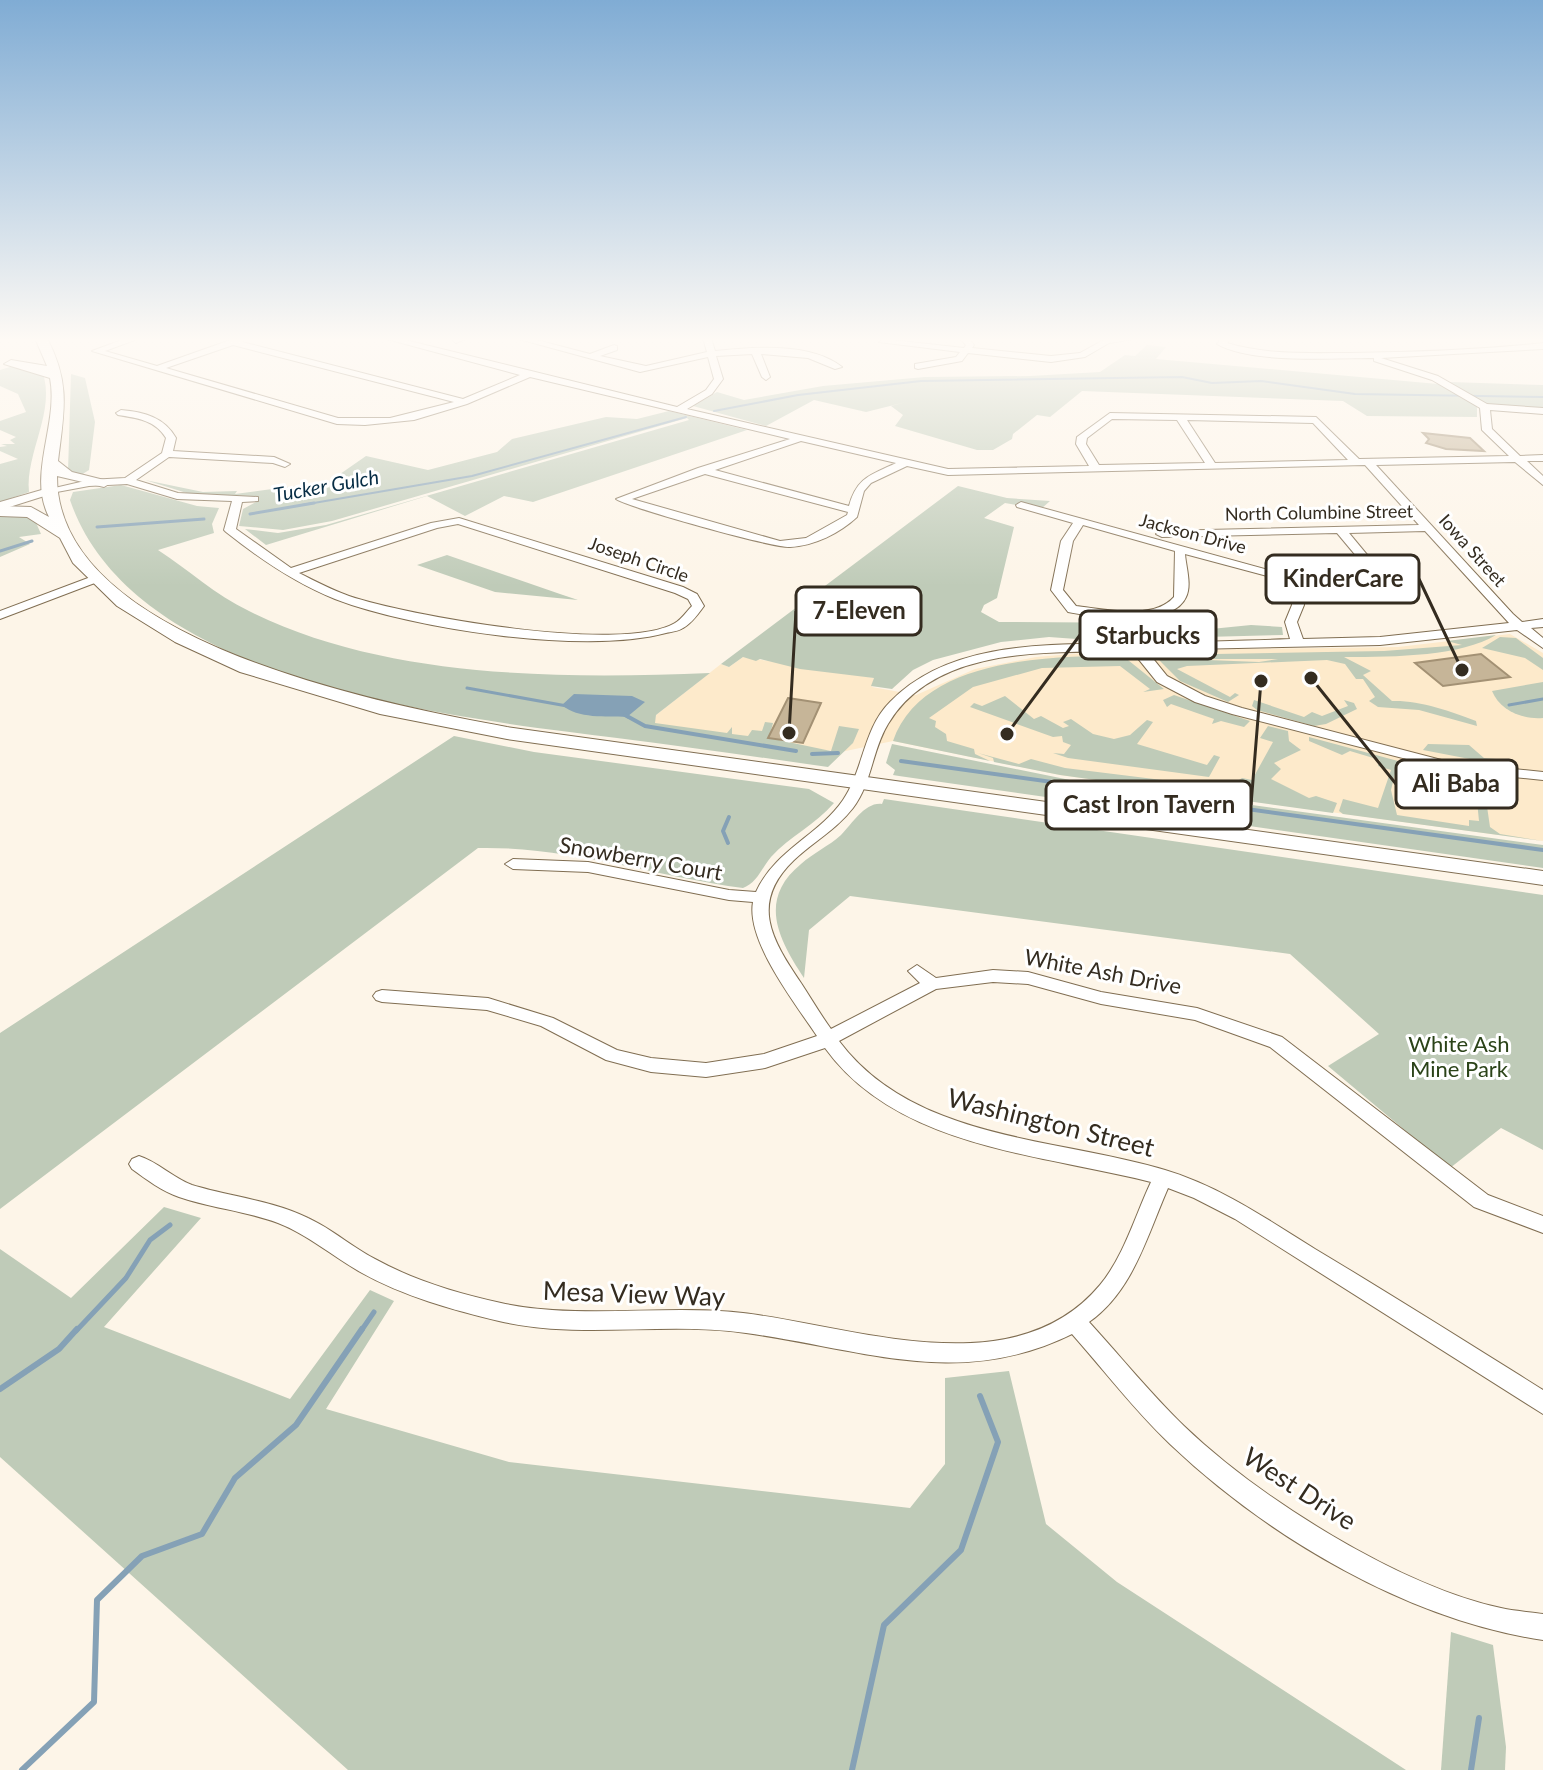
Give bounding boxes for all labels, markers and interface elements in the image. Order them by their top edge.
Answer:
water label: Tucker Gulch [271,464,381,506]
street label: North Columbine Street [1225,499,1414,525]
street label: Jackson Drive [1137,508,1249,558]
street label: Iowa Street [1435,509,1512,591]
street label: Joseph Circle [586,532,692,586]
callout: KinderCare [1266,555,1419,603]
text: KinderCare [1283,563,1404,592]
callout: 7-Eleven [796,587,921,635]
text: 7-Eleven [812,595,906,624]
callout: Starbucks [1080,611,1216,659]
text: Starbucks [1096,620,1200,649]
callout: Ali Baba [1396,760,1517,808]
text: Ali Baba [1411,768,1500,797]
callout: Cast Iron Tavern [1046,781,1251,829]
text: Cast Iron Tavern [1063,789,1235,818]
street label: Snowberry Court [557,830,725,886]
street label: White Ash Drive [1022,943,1184,999]
park label: White Ash Mine Park [1408,1030,1510,1082]
street label: Washington Street [944,1081,1158,1163]
street label: Mesa View Way [542,1274,726,1312]
street label: West Drive [1237,1440,1363,1536]

